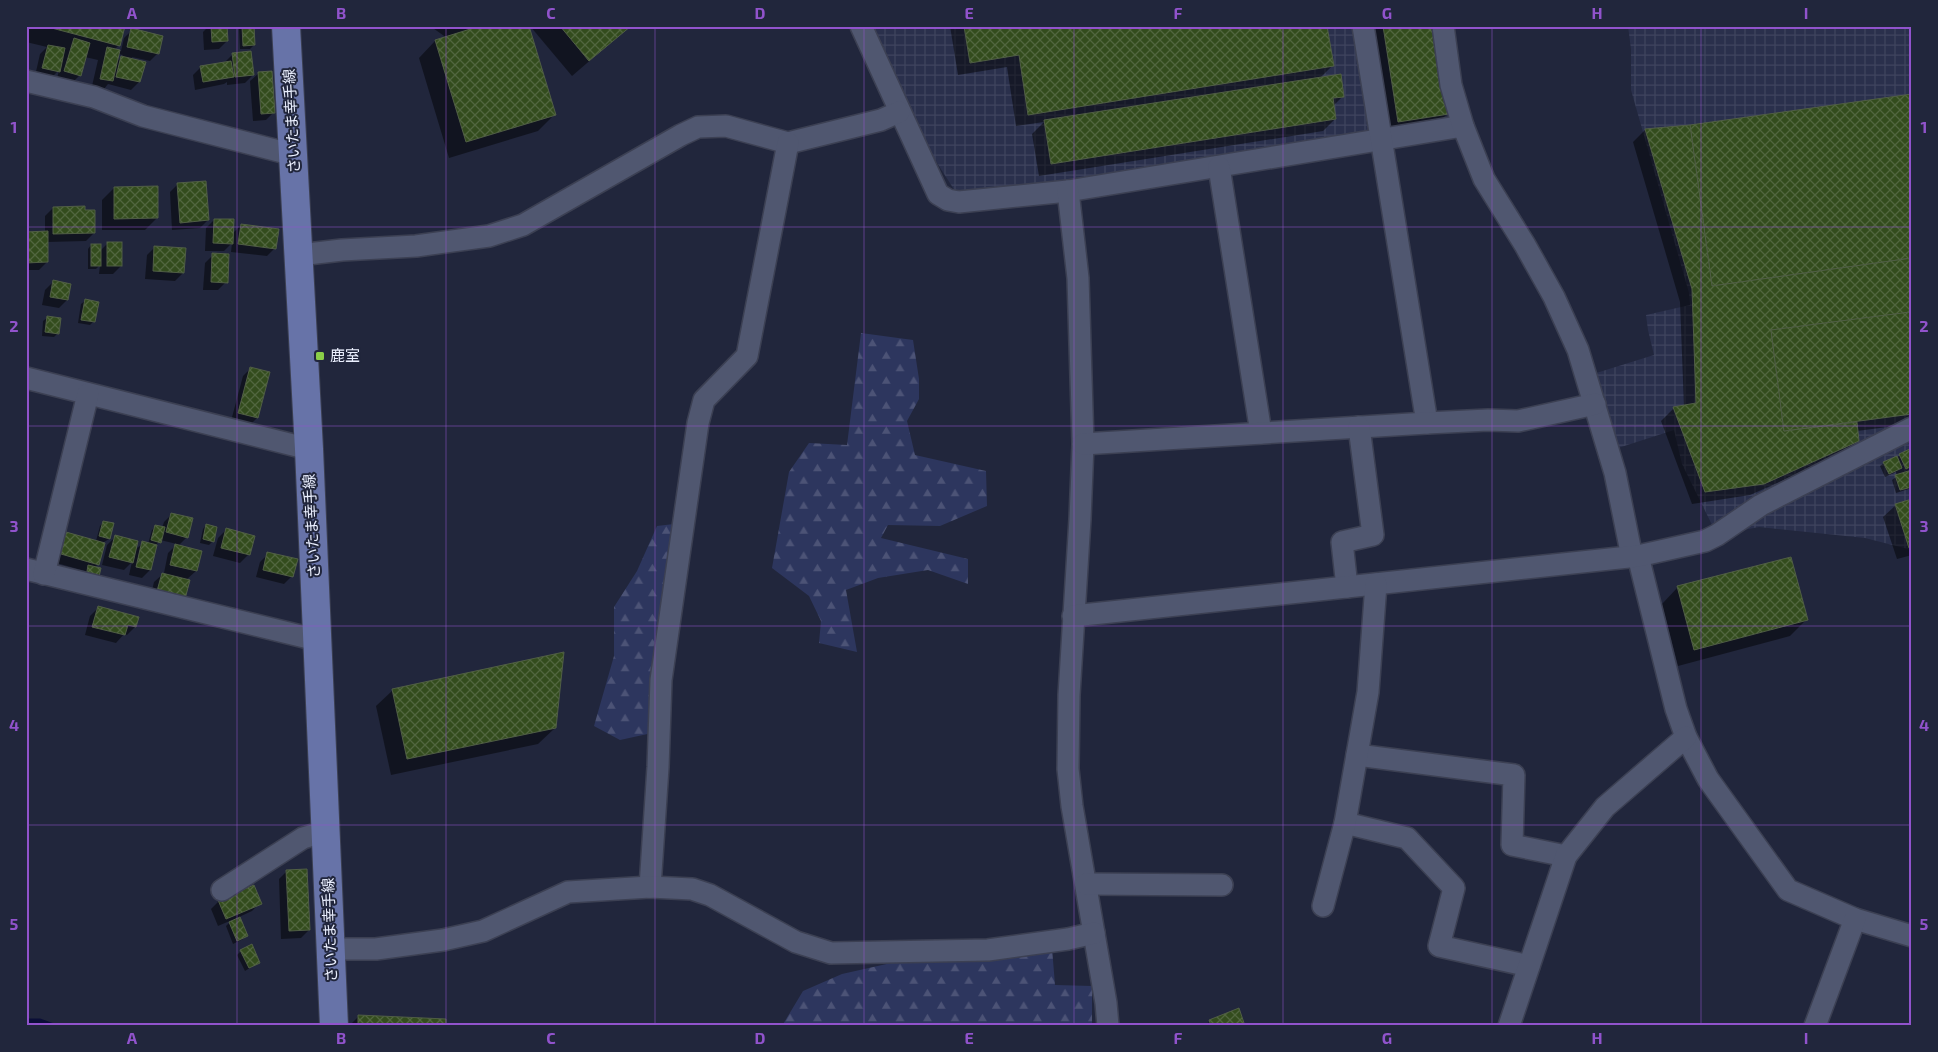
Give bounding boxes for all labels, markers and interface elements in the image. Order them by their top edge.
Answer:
text: A [127,3,138,22]
text: B [336,3,346,22]
text: C [546,3,556,22]
text: D [755,3,766,22]
text: E [964,3,974,22]
text: F [1174,3,1183,22]
text: G [1382,3,1392,22]
text: H [1591,3,1603,22]
text: I [1804,3,1808,22]
street label: さいたま幸手線 [279,68,303,174]
text: 1 [11,117,17,136]
text: 1 [1921,117,1927,136]
text: 2 [9,316,19,335]
text: 2 [1919,316,1929,335]
place label: 鹿室 [330,346,360,364]
marker: 鹿室 [314,350,326,362]
street label: さいたま幸手線 [299,473,323,579]
text: 3 [9,516,19,535]
text: 3 [1919,516,1929,535]
text: 4 [9,715,19,734]
text: 4 [1919,715,1929,734]
street label: さいたま幸手線 [318,877,340,983]
text: 5 [10,914,19,933]
text: 5 [1920,914,1929,933]
text: A [127,1028,138,1047]
text: B [336,1028,346,1047]
text: C [546,1028,556,1047]
text: D [755,1028,766,1047]
text: E [964,1028,974,1047]
text: F [1174,1028,1183,1047]
text: G [1382,1028,1392,1047]
text: H [1591,1028,1603,1047]
text: I [1804,1028,1808,1047]

